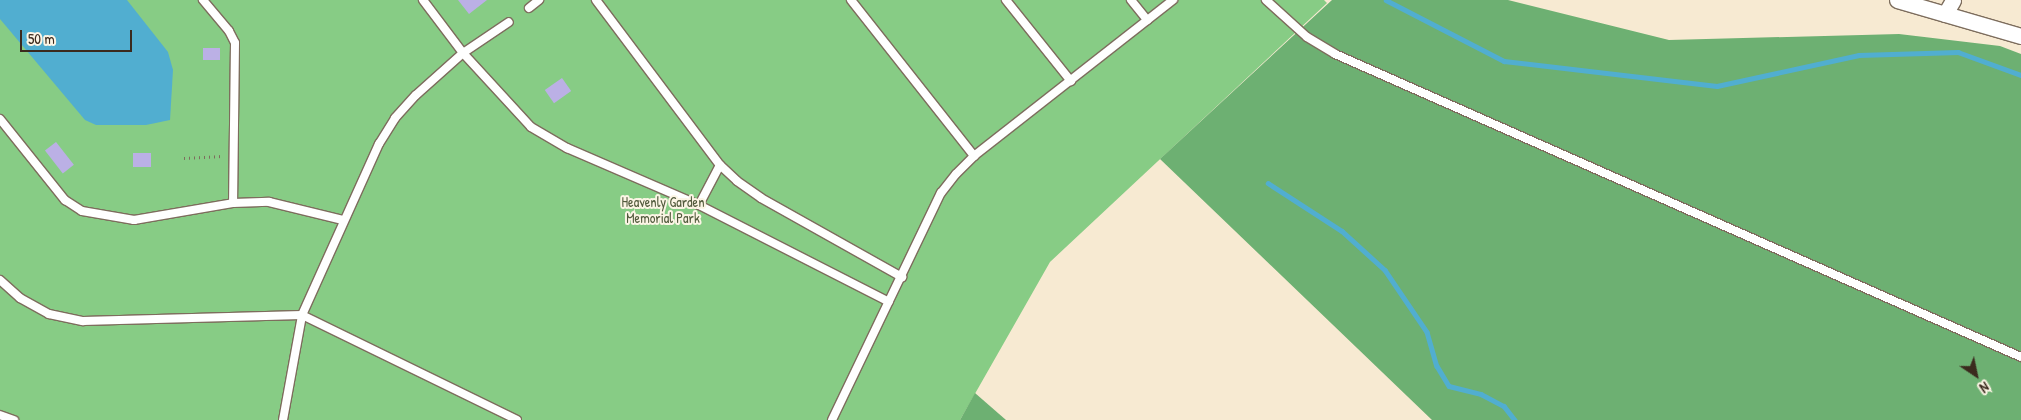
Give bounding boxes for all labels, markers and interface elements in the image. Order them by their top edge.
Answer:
scale bar [22,20,135,52]
text: 50 m [28,28,55,49]
park label: Heavenly Garden Memorial Park [622,194,704,226]
north arrow [1951,350,2001,400]
text: N [1976,378,1993,398]

